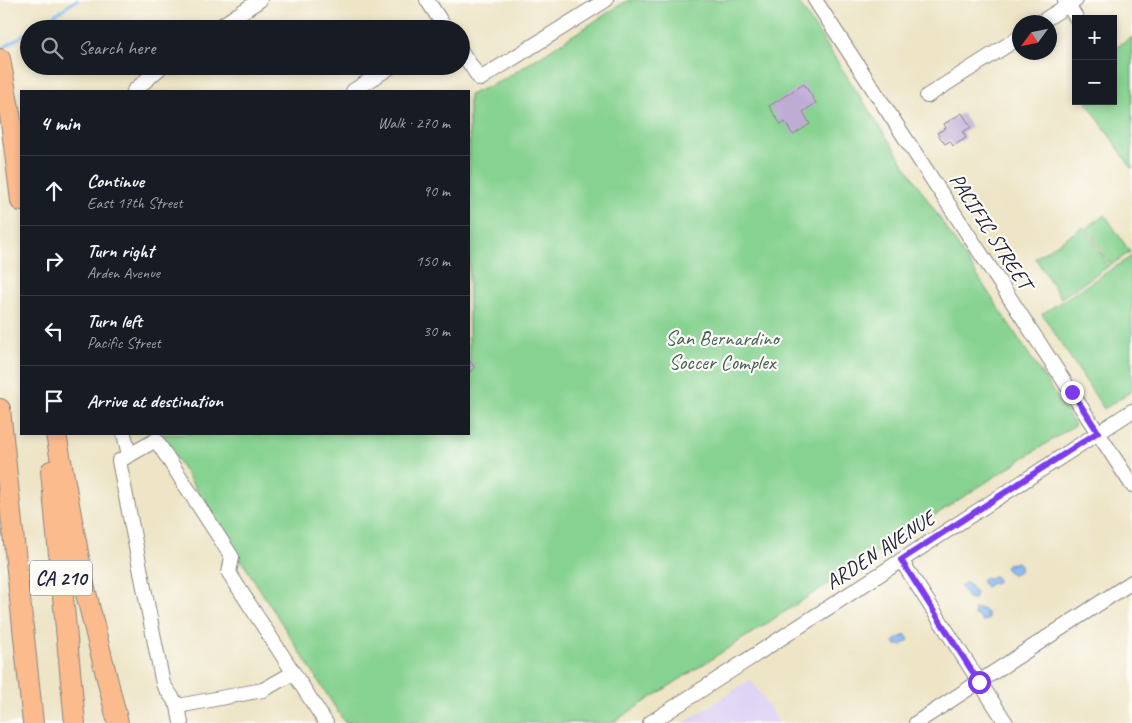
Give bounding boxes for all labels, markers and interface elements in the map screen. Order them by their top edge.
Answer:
north arrow [1012,15,1057,60]
map controls [1072,15,1117,105]
button: + [1072,15,1117,60]
search box [20,20,470,75]
icon: search [38,34,66,62]
text: Search here [78,36,155,60]
button: − [1072,60,1117,105]
text: 4 min [40,110,80,136]
text: Walk · 270 m [378,113,450,133]
street label: PACIFIC STREET [944,168,1041,298]
text: Continue [87,169,144,193]
icon: ahead [40,177,68,205]
text: 90 m [423,181,450,201]
text: East 17th Street [87,193,182,213]
text: Turn right [87,239,154,263]
icon: right [40,247,68,275]
text: 150 m [416,251,450,271]
text: Arden Avenue [87,263,160,283]
text: Turn left [87,309,142,333]
icon: left [40,317,68,345]
text: 30 m [423,321,450,341]
park label: San Bernardino Soccer Complex [665,325,781,375]
text: Pacific Street [87,333,161,353]
route end [1061,381,1084,404]
icon: arrive [40,387,68,415]
text: Arrive at destination [87,389,223,413]
street label: ARDEN AVENUE [820,504,942,595]
road number: CA 210 [30,560,92,596]
route start [968,671,991,694]

